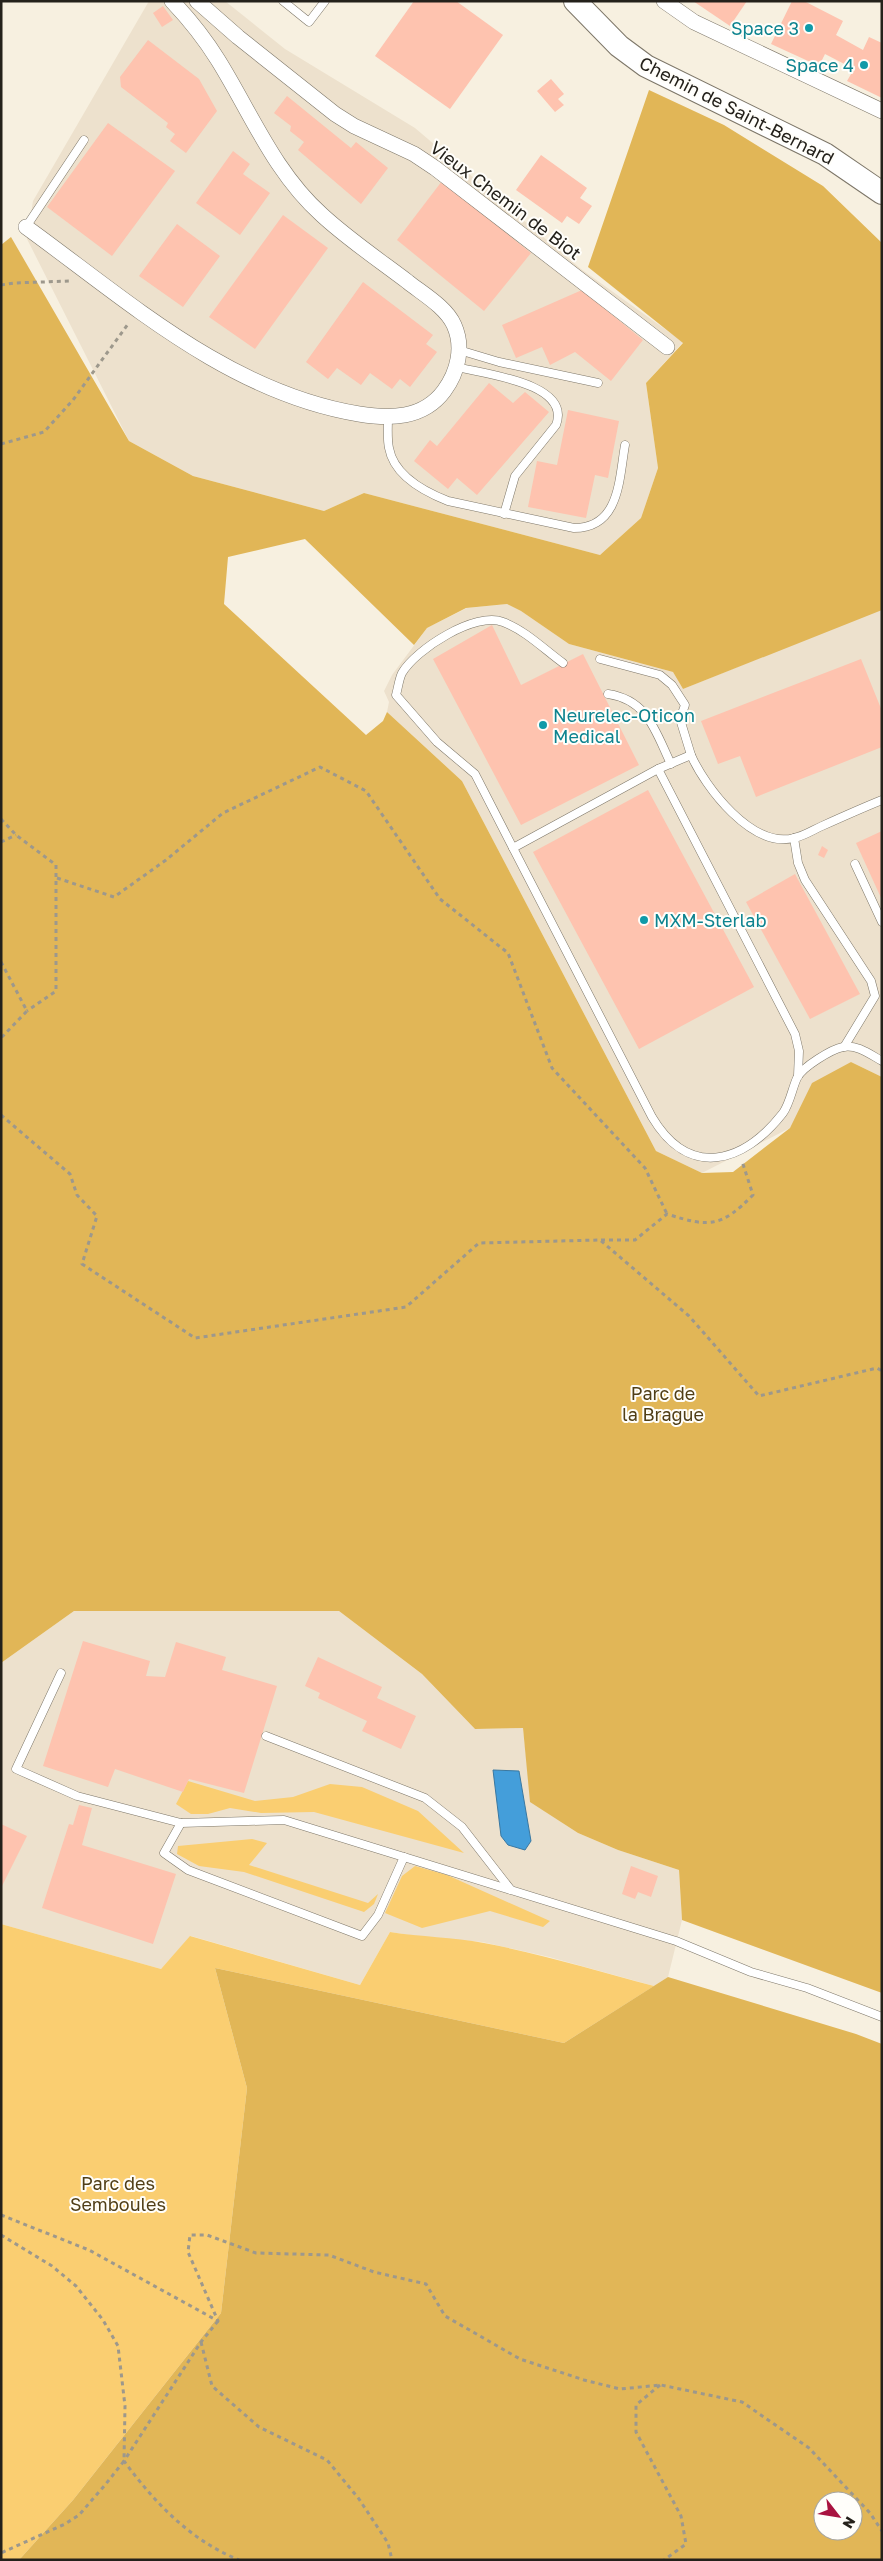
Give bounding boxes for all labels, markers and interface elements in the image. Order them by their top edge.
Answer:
place label: Space 3 [731,17,799,39]
marker: Space 3 [803,22,815,34]
street label: Chemin de Saint-Bernard [636,51,838,169]
place label: Space 4 [786,54,854,76]
marker: Space 4 [858,59,870,71]
street label: Vieux Chemin de Biot [426,136,586,264]
place label: Neurelec-Oticon Medical [553,704,695,747]
marker: Neurelec-Oticon Medical [537,719,549,731]
place label: MXM-Sterlab [654,909,767,931]
marker: MXM-Sterlab [638,914,650,926]
park label: Parc de la Brague [622,1382,704,1425]
park label: Parc des Semboules [70,2172,166,2215]
north arrow [813,2491,863,2541]
text: N [840,2514,860,2532]

